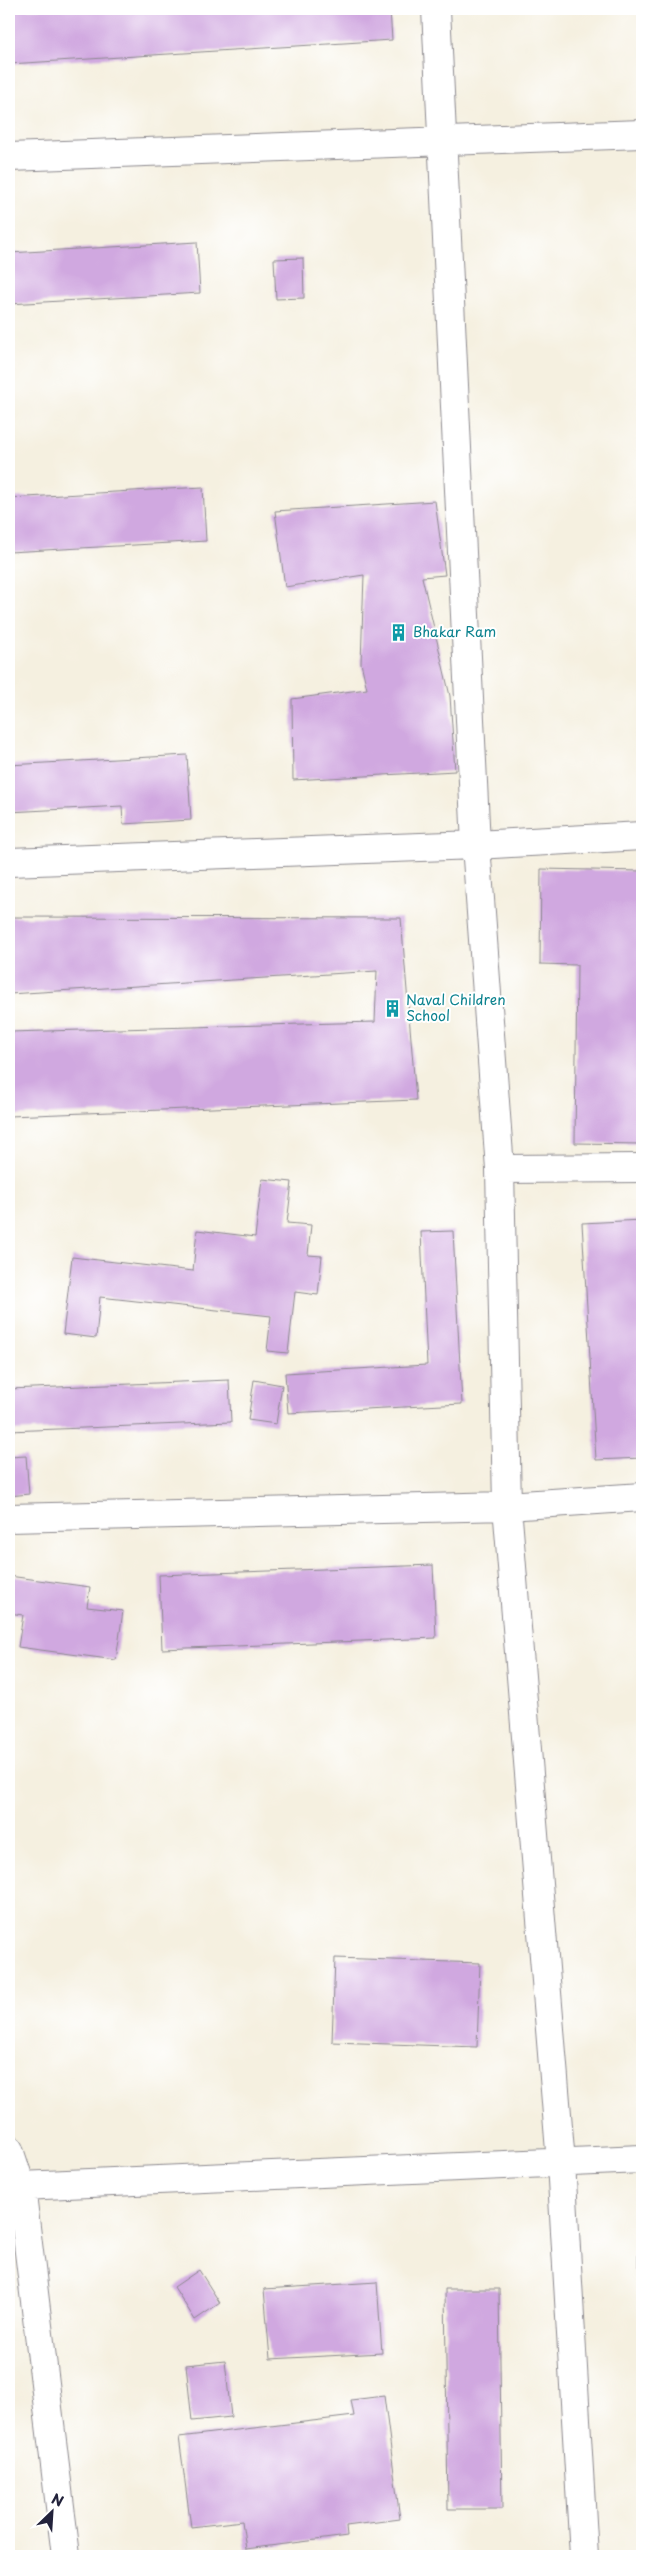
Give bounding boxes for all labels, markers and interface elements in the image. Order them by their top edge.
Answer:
place label: Bhakar Ram [413,621,496,642]
building icon: Bhakar Ram [389,622,409,642]
place label: Naval Children School [406,989,506,1026]
building icon: Naval Children School [382,998,402,1018]
north arrow [28,2488,78,2538]
text: N [48,2488,67,2512]

